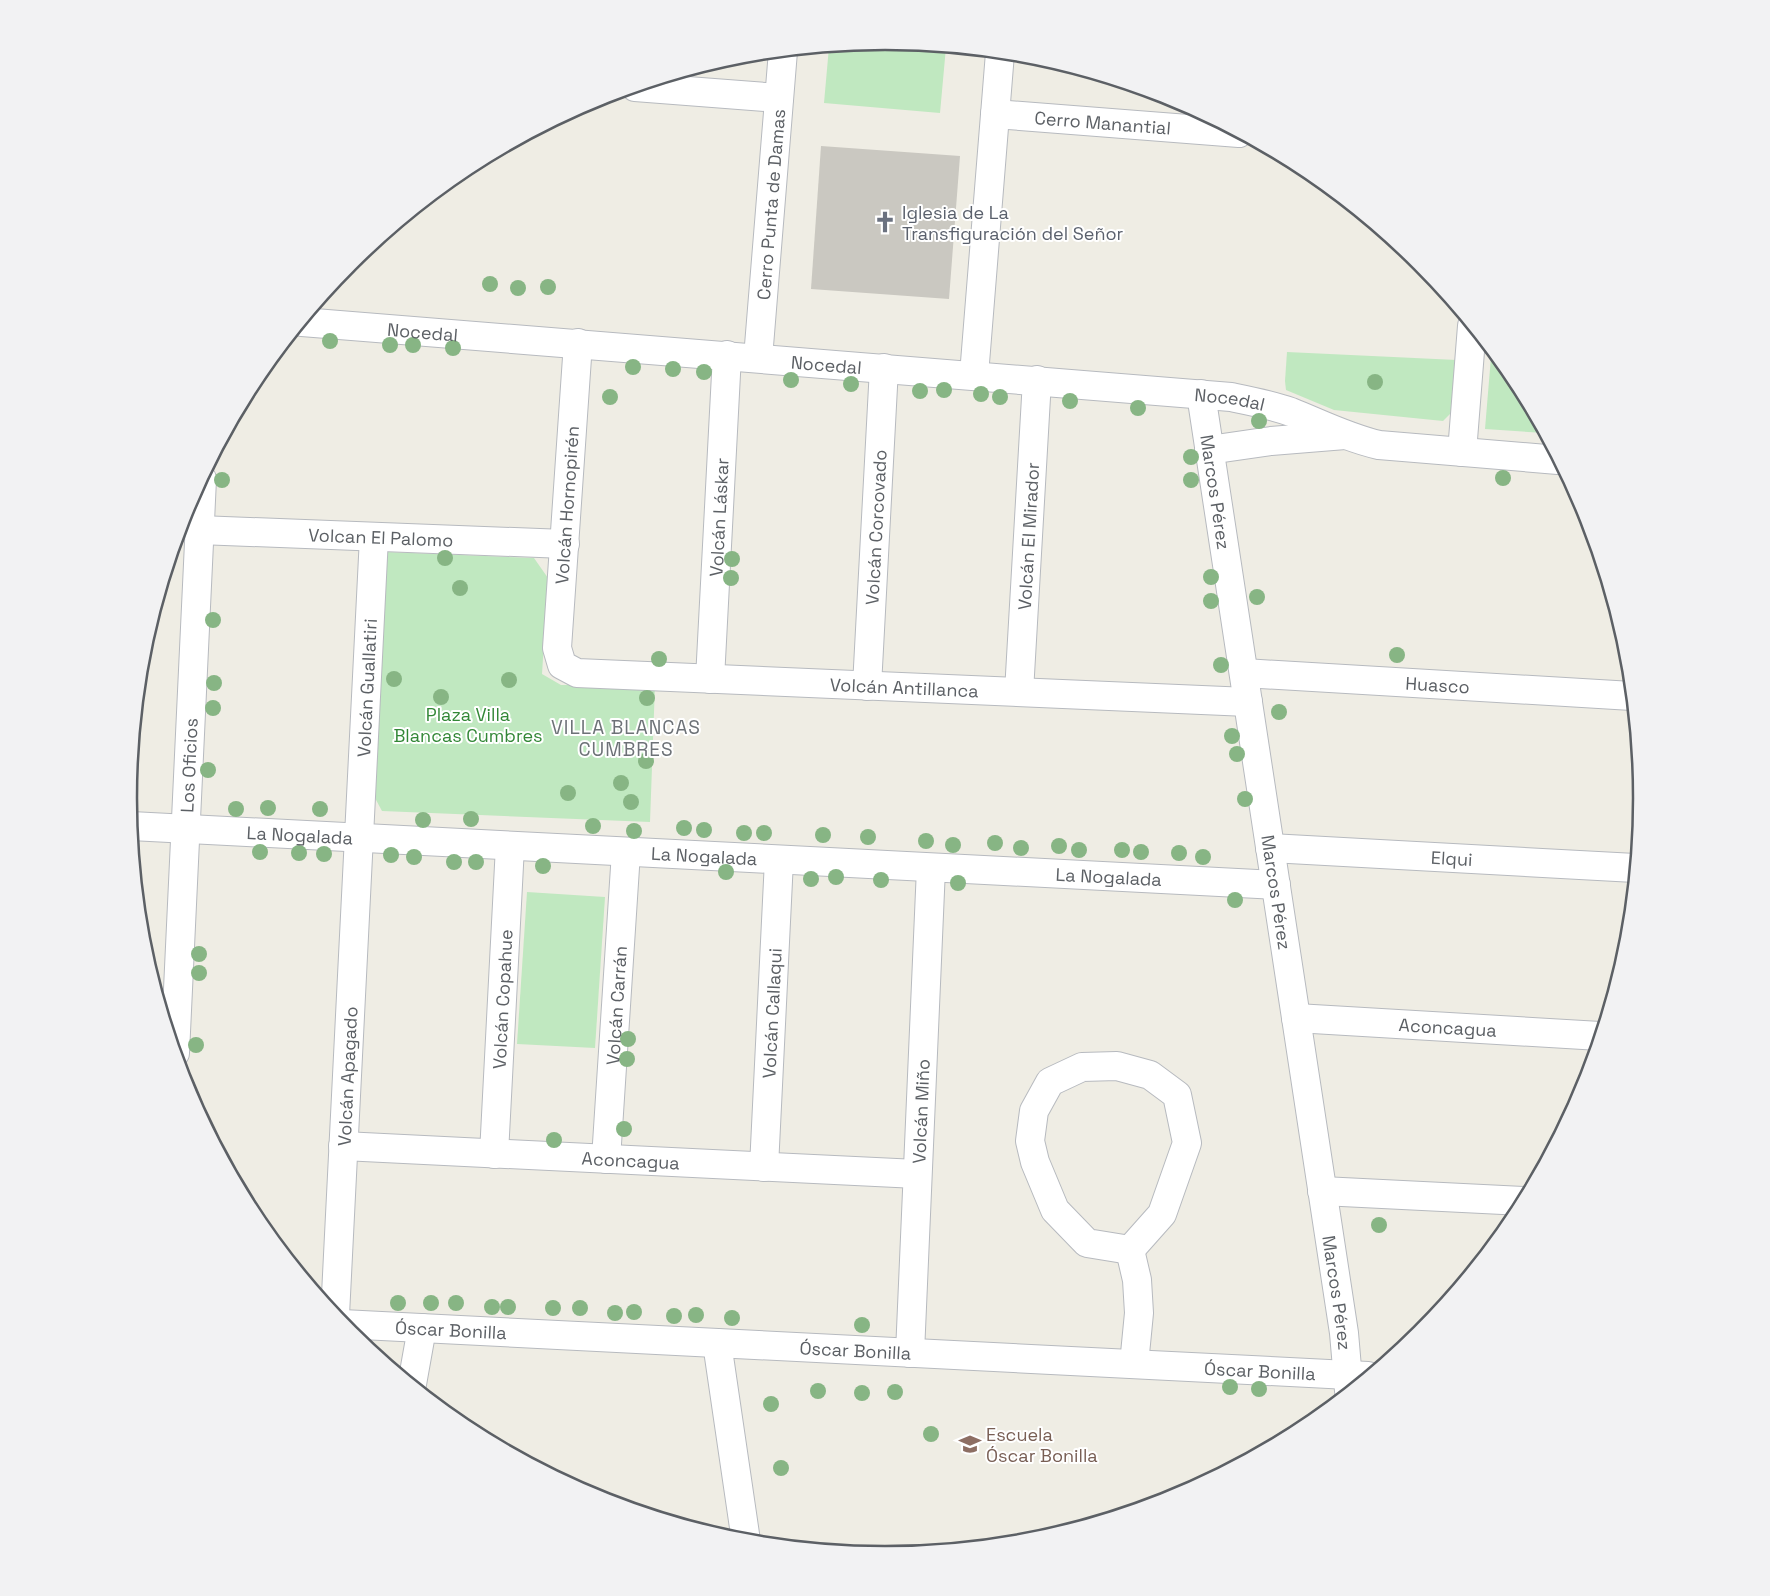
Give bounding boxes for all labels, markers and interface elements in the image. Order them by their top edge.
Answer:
street label: Cerro Manantial [1034,106,1172,139]
street label: Cerro Punta de Damas [751,108,790,301]
place label: Iglesia de La Transfiguración del Señor [902,201,1124,245]
church icon: Iglesia de La Transfiguración del Señor [872,209,898,235]
street label: Nocedal [386,317,459,346]
street label: Nocedal [790,350,863,379]
street label: Nocedal [1194,383,1267,415]
street label: Volcán Hornopirén [550,425,584,585]
street label: Marcos Pérez [1196,433,1236,551]
street label: Volcán Corcovado [860,449,891,606]
street label: Volcán Láskar [704,457,733,577]
street label: Volcán El Mirador [1012,461,1044,611]
street label: Volcan El Palomo [308,523,454,551]
street label: Volcán Guallatiri [351,618,381,758]
street label: Huasco [1405,671,1471,698]
street label: Volcán Antillanca [829,672,979,702]
park label: Plaza Villa Blancas Cumbres [393,703,543,747]
district label: VILLA BLANCAS CUMBRES [551,715,701,762]
street label: Los Oficios [175,717,202,813]
street label: La Nogalada [246,820,353,849]
street label: Marcos Pérez [1257,833,1297,951]
street label: La Nogalada [651,841,758,870]
street label: Elqui [1430,845,1473,871]
street label: La Nogalada [1055,862,1162,891]
street label: Volcán Copahue [487,929,517,1070]
street label: Volcán Carrán [601,945,631,1066]
street label: Volcán Callaqui [757,947,786,1079]
street label: Volcán Apagado [332,1006,362,1147]
street label: Aconcagua [1398,1013,1497,1041]
street label: Volcán Miño [907,1058,934,1164]
street label: Aconcagua [581,1146,680,1174]
street label: Marcos Pérez [1318,1234,1357,1351]
street label: Óscar Bonilla [394,1315,507,1344]
street label: Óscar Bonilla [799,1336,912,1364]
street label: Óscar Bonilla [1203,1356,1316,1385]
place label: Escuela Óscar Bonilla [986,1423,1098,1467]
school or university icon: Escuela Óscar Bonilla [957,1431,983,1457]

